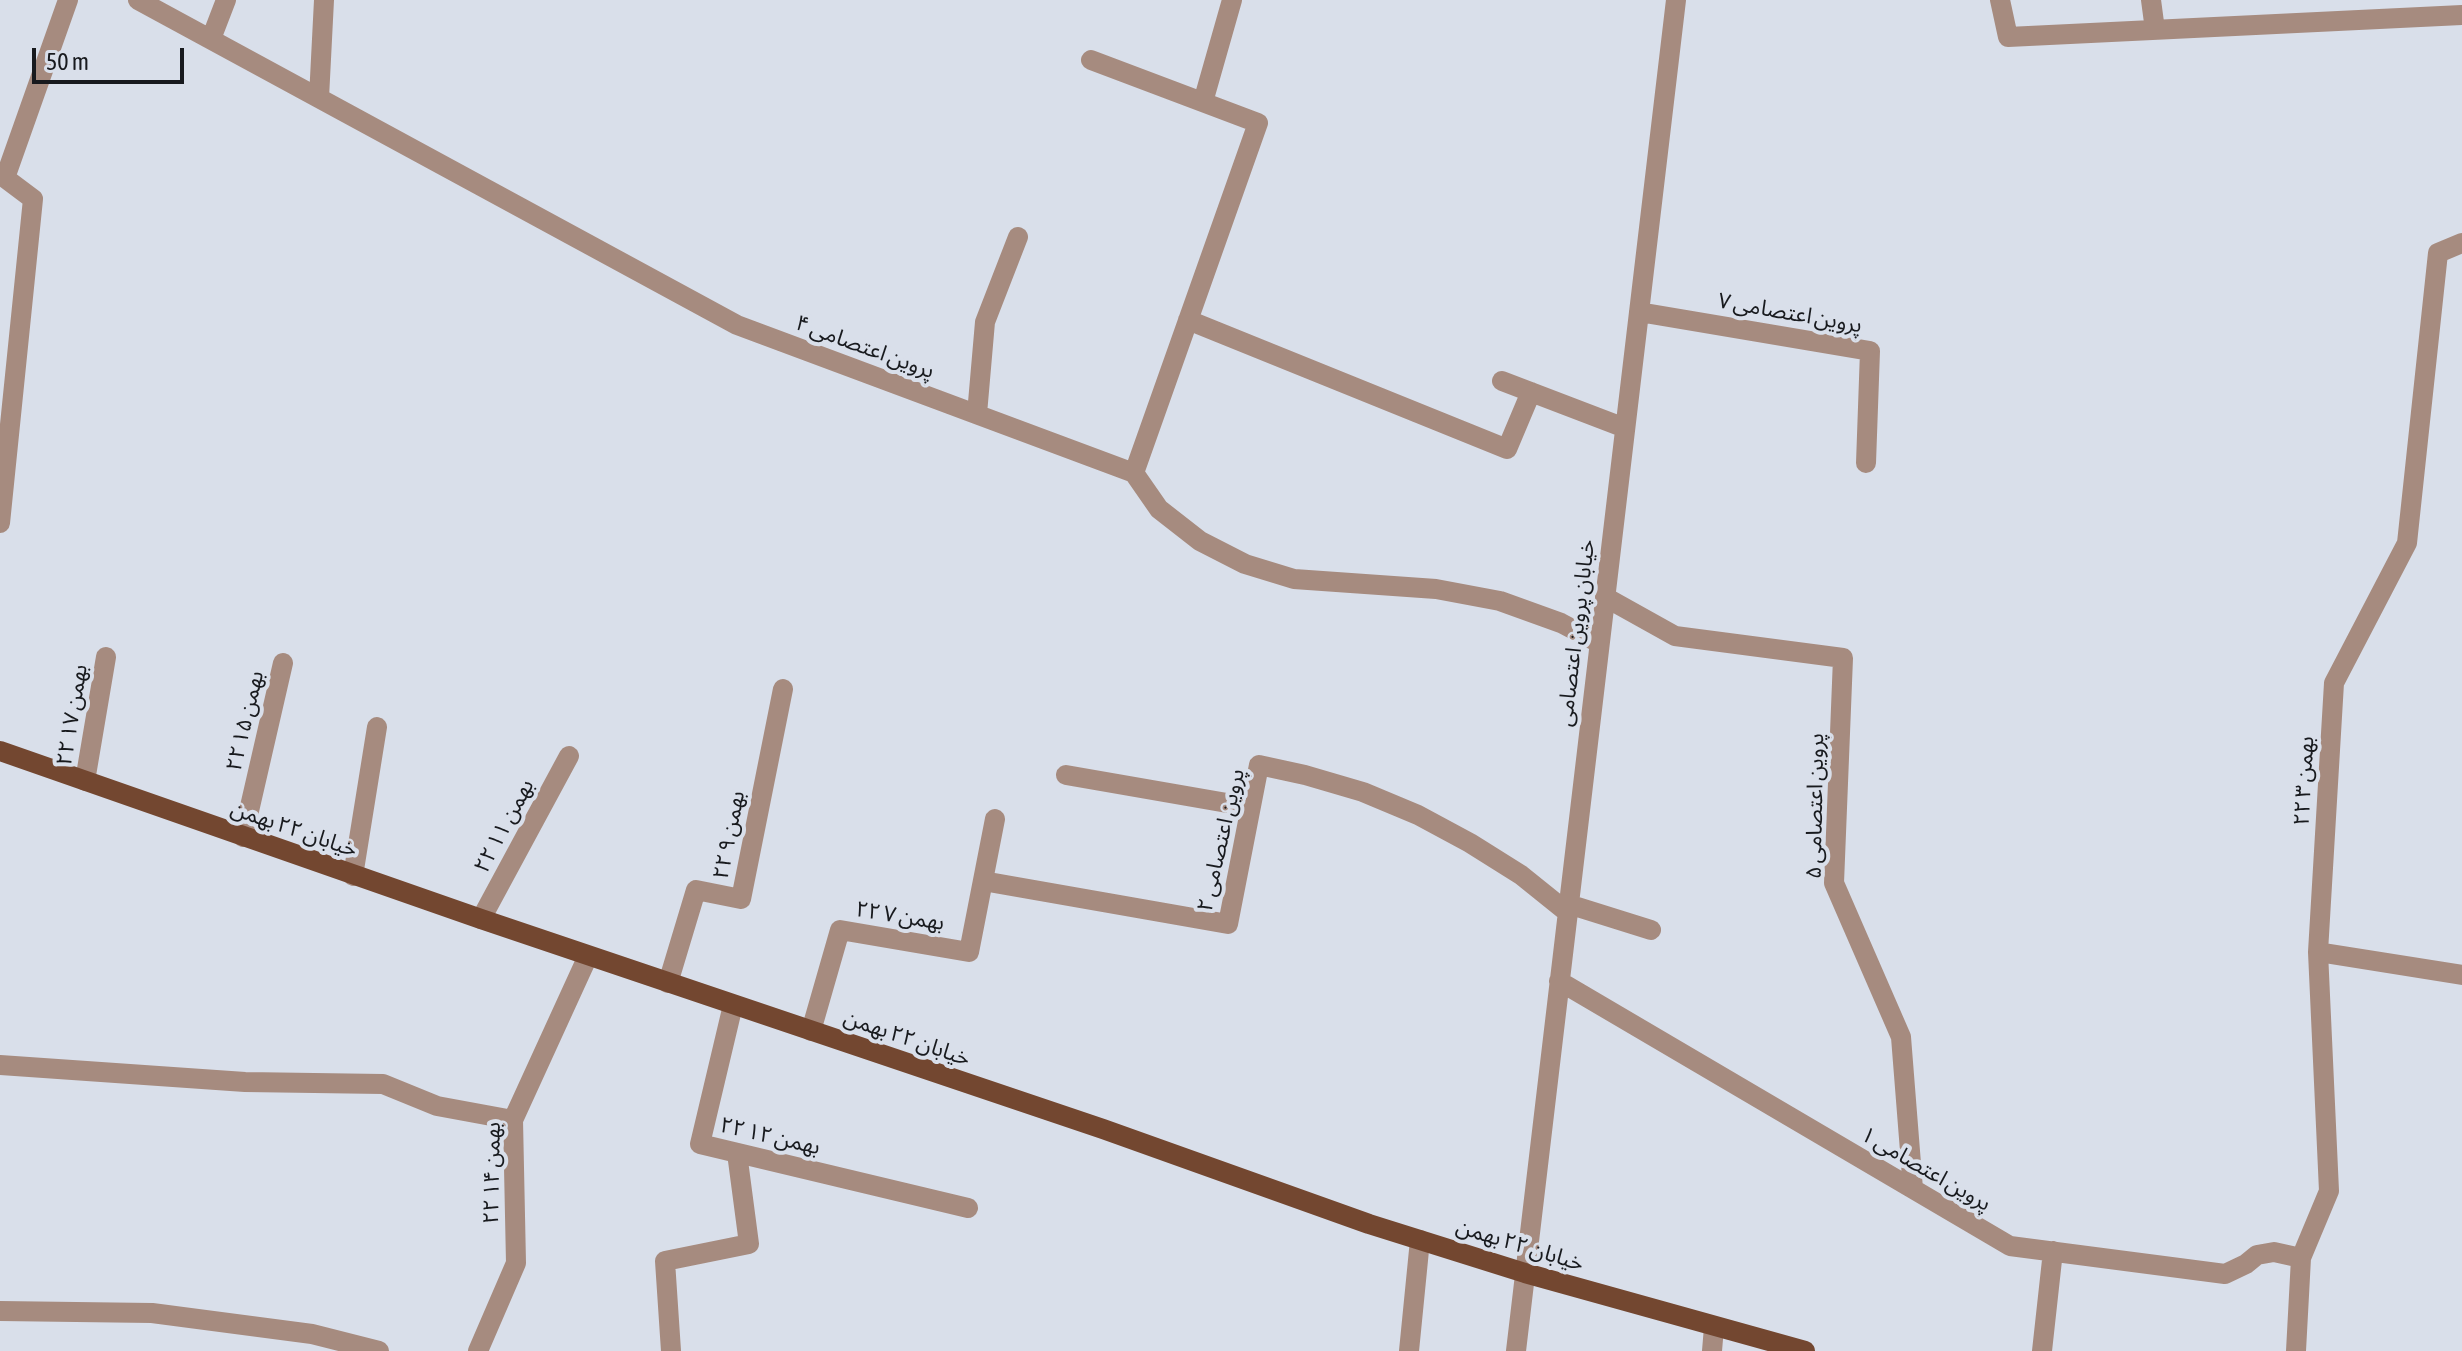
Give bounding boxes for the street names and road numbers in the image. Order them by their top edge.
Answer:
street label: پروین اعتصامی ۷ [1716,287,1864,339]
street label: پروین اعتصامی ۴ [792,310,938,384]
street label: خیابان پروین اعتصامی [1551,538,1601,728]
street label: ۲۲ بهمن ۱۷ [51,662,93,768]
street label: ۲۲ بهمن ۱۵ [221,668,269,774]
street label: پروین اعتصامی ۵ [1801,733,1829,879]
street label: ۲۲ بهمن ۳ [2288,736,2320,826]
street label: پروین اعتصامی ۲ [1192,766,1250,914]
street label: ۲۲ بهمن ۱۱ [468,775,540,877]
street label: ۲۲ بهمن ۹ [707,788,751,882]
street label: خیابان ۲۲ بهمن [227,795,361,863]
street label: ۲۲ بهمن ۷ [854,896,946,936]
street label: خیابان ۲۲ بهمن [840,1004,974,1072]
street label: ۲۲ بهمن ۱۲ [717,1112,823,1160]
street label: پروین اعتصامی ۱ [1856,1121,1996,1217]
street label: ۲۲ بهمن ۱۴ [478,1122,506,1224]
street label: خیابان ۲۲ بهمن [1453,1213,1587,1277]

